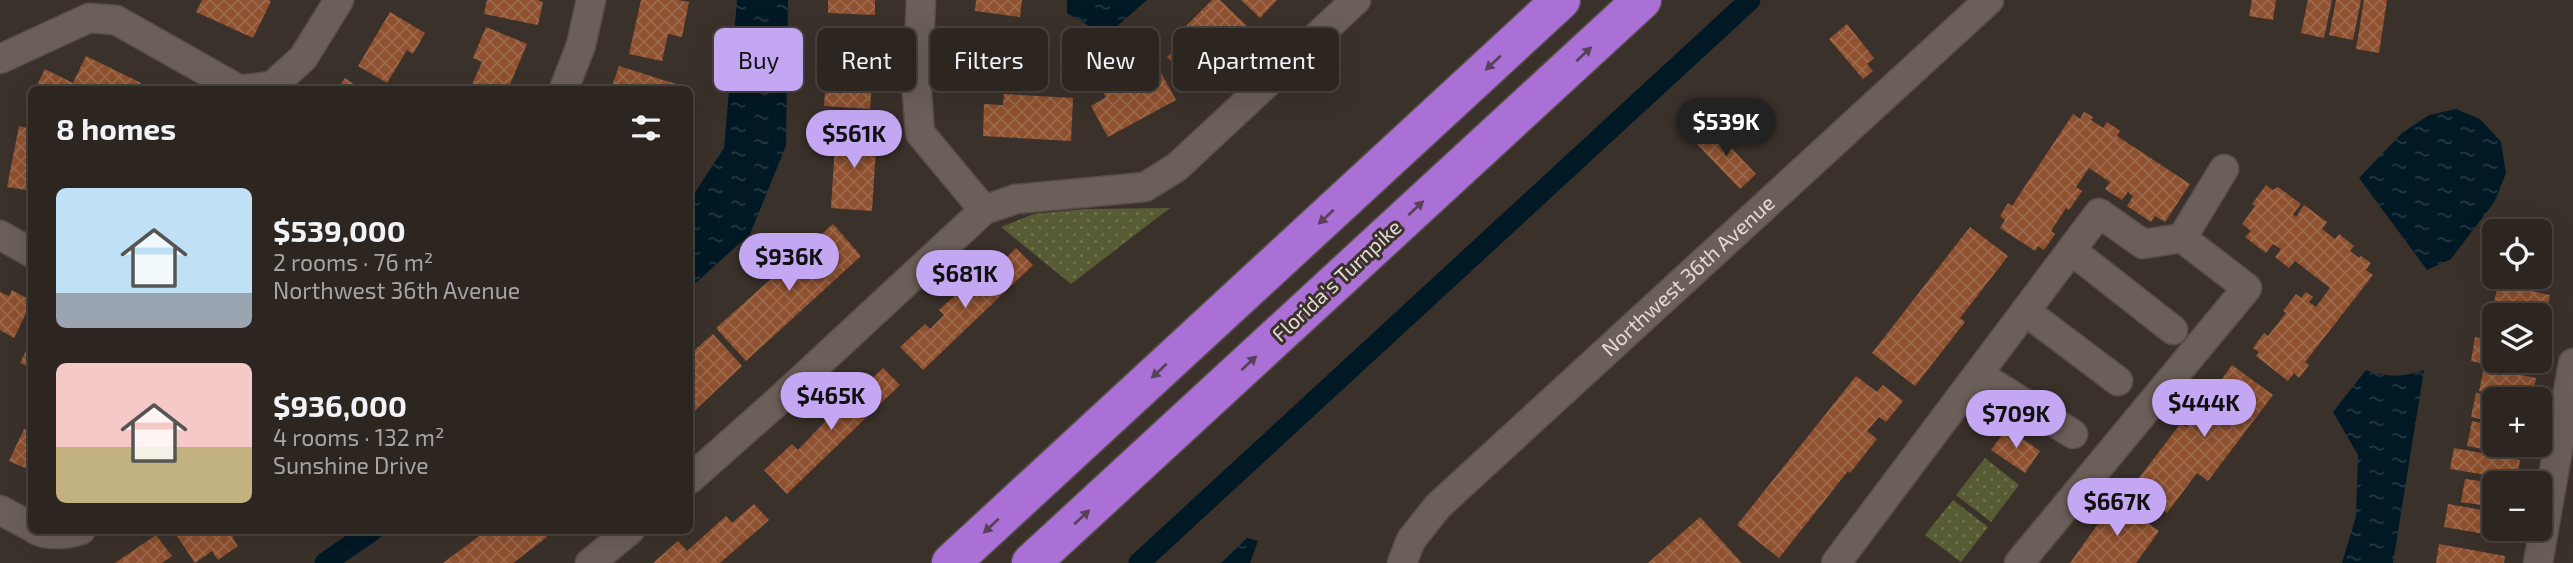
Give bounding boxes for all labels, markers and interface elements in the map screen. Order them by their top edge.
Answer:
chip: Buy [714,28,803,91]
chip: Rent [817,28,916,91]
chip: Filters [930,28,1048,91]
chip: New [1062,28,1159,91]
chip: Apartment [1173,28,1339,91]
one-way arrow [1575,47,1592,63]
one-way arrow [1484,55,1502,71]
pin: $539K [1677,99,1775,158]
text: $539K [1692,107,1760,135]
icon: filters [627,109,665,147]
text: 8 homes [56,110,176,146]
pin: $561K [805,110,903,170]
text: $561K [822,119,886,147]
street label: Northwest 36th Avenue [1596,189,1779,361]
one-way arrow [1407,201,1424,217]
one-way arrow [1317,209,1335,225]
text: $539,000 [273,212,406,248]
street label: Florida's Turnpike [1266,214,1406,346]
icon: home [112,216,196,300]
map controls [2482,219,2552,541]
button: locate [2482,219,2552,289]
pin: $936K [740,233,838,293]
text: $936K [755,242,823,270]
text: 2 rooms · 76 m² [273,248,433,276]
pin: $681K [916,250,1014,310]
text: $681K [932,259,998,287]
text: Northwest 36th Avenue [273,276,520,304]
button: layers [2482,303,2552,373]
one-way arrow [1240,355,1257,371]
one-way arrow [1151,363,1168,379]
pin: $465K [782,372,880,432]
pin: $444K [2155,380,2253,439]
text: $465K [797,381,865,409]
text: $936,000 [273,387,407,423]
button: + [2482,387,2552,457]
text: $444K [2168,388,2240,416]
icon: home [112,391,196,475]
pin: $709K [1967,391,2065,450]
text: $709K [1982,399,2050,427]
text: 4 rooms · 132 m² [273,423,445,451]
text: Sunshine Drive [273,451,429,479]
button: − [2482,471,2552,541]
pin: $667K [2068,478,2166,538]
text: $667K [2083,487,2151,515]
one-way arrow [1073,509,1090,525]
one-way arrow [983,517,1000,533]

